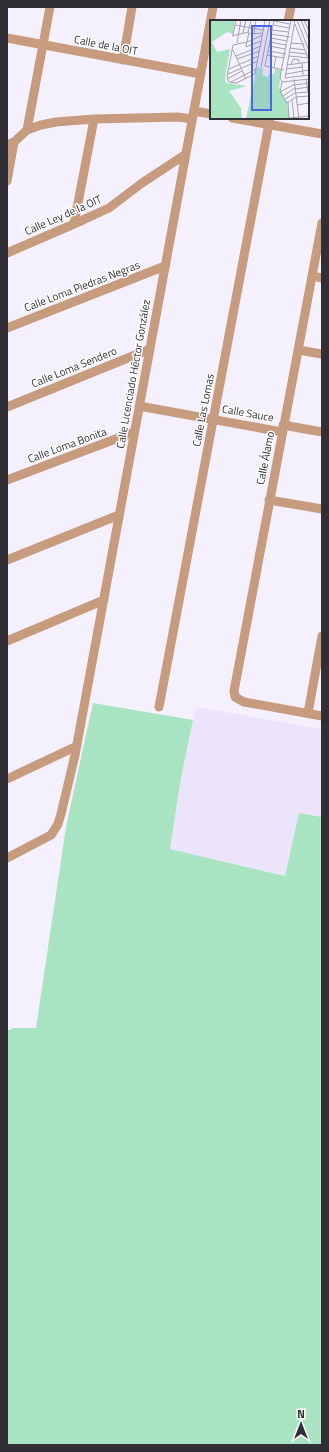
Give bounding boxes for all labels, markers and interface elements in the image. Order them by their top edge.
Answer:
inset map [210,20,309,119]
street label: Calle de la OIT [73,31,139,59]
street label: Calle Ley de la OIT [22,191,104,239]
street label: Calle Loma Piedras Negras [22,257,142,315]
street label: Calle Licenciado Héctor González [112,298,154,450]
street label: Calle Loma Sendero [29,342,119,391]
street label: Calle Las Lomas [188,372,218,448]
street label: Calle Sauce [221,401,276,425]
street label: Calle Loma Bonita [25,423,109,467]
street label: Calle Álamo [252,430,278,486]
north arrow [281,1404,321,1444]
text: N [297,1406,305,1422]

